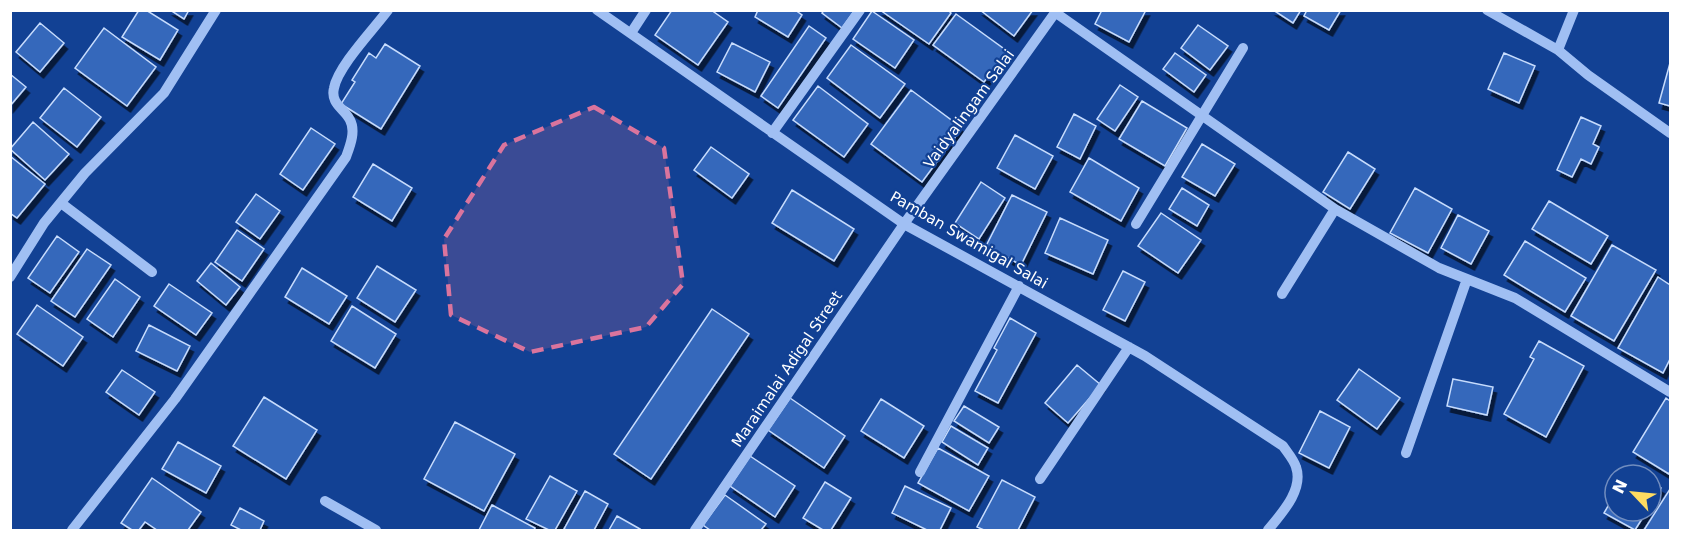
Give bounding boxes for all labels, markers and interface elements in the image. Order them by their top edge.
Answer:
street label: Vaidyalingam Salai [920,46,1018,172]
street label: Pamban Swamigal Salai [887,187,1051,293]
street label: Maraimalai Adigal Street [728,287,846,451]
north arrow [1603,463,1663,523]
text: N [1608,476,1631,497]

